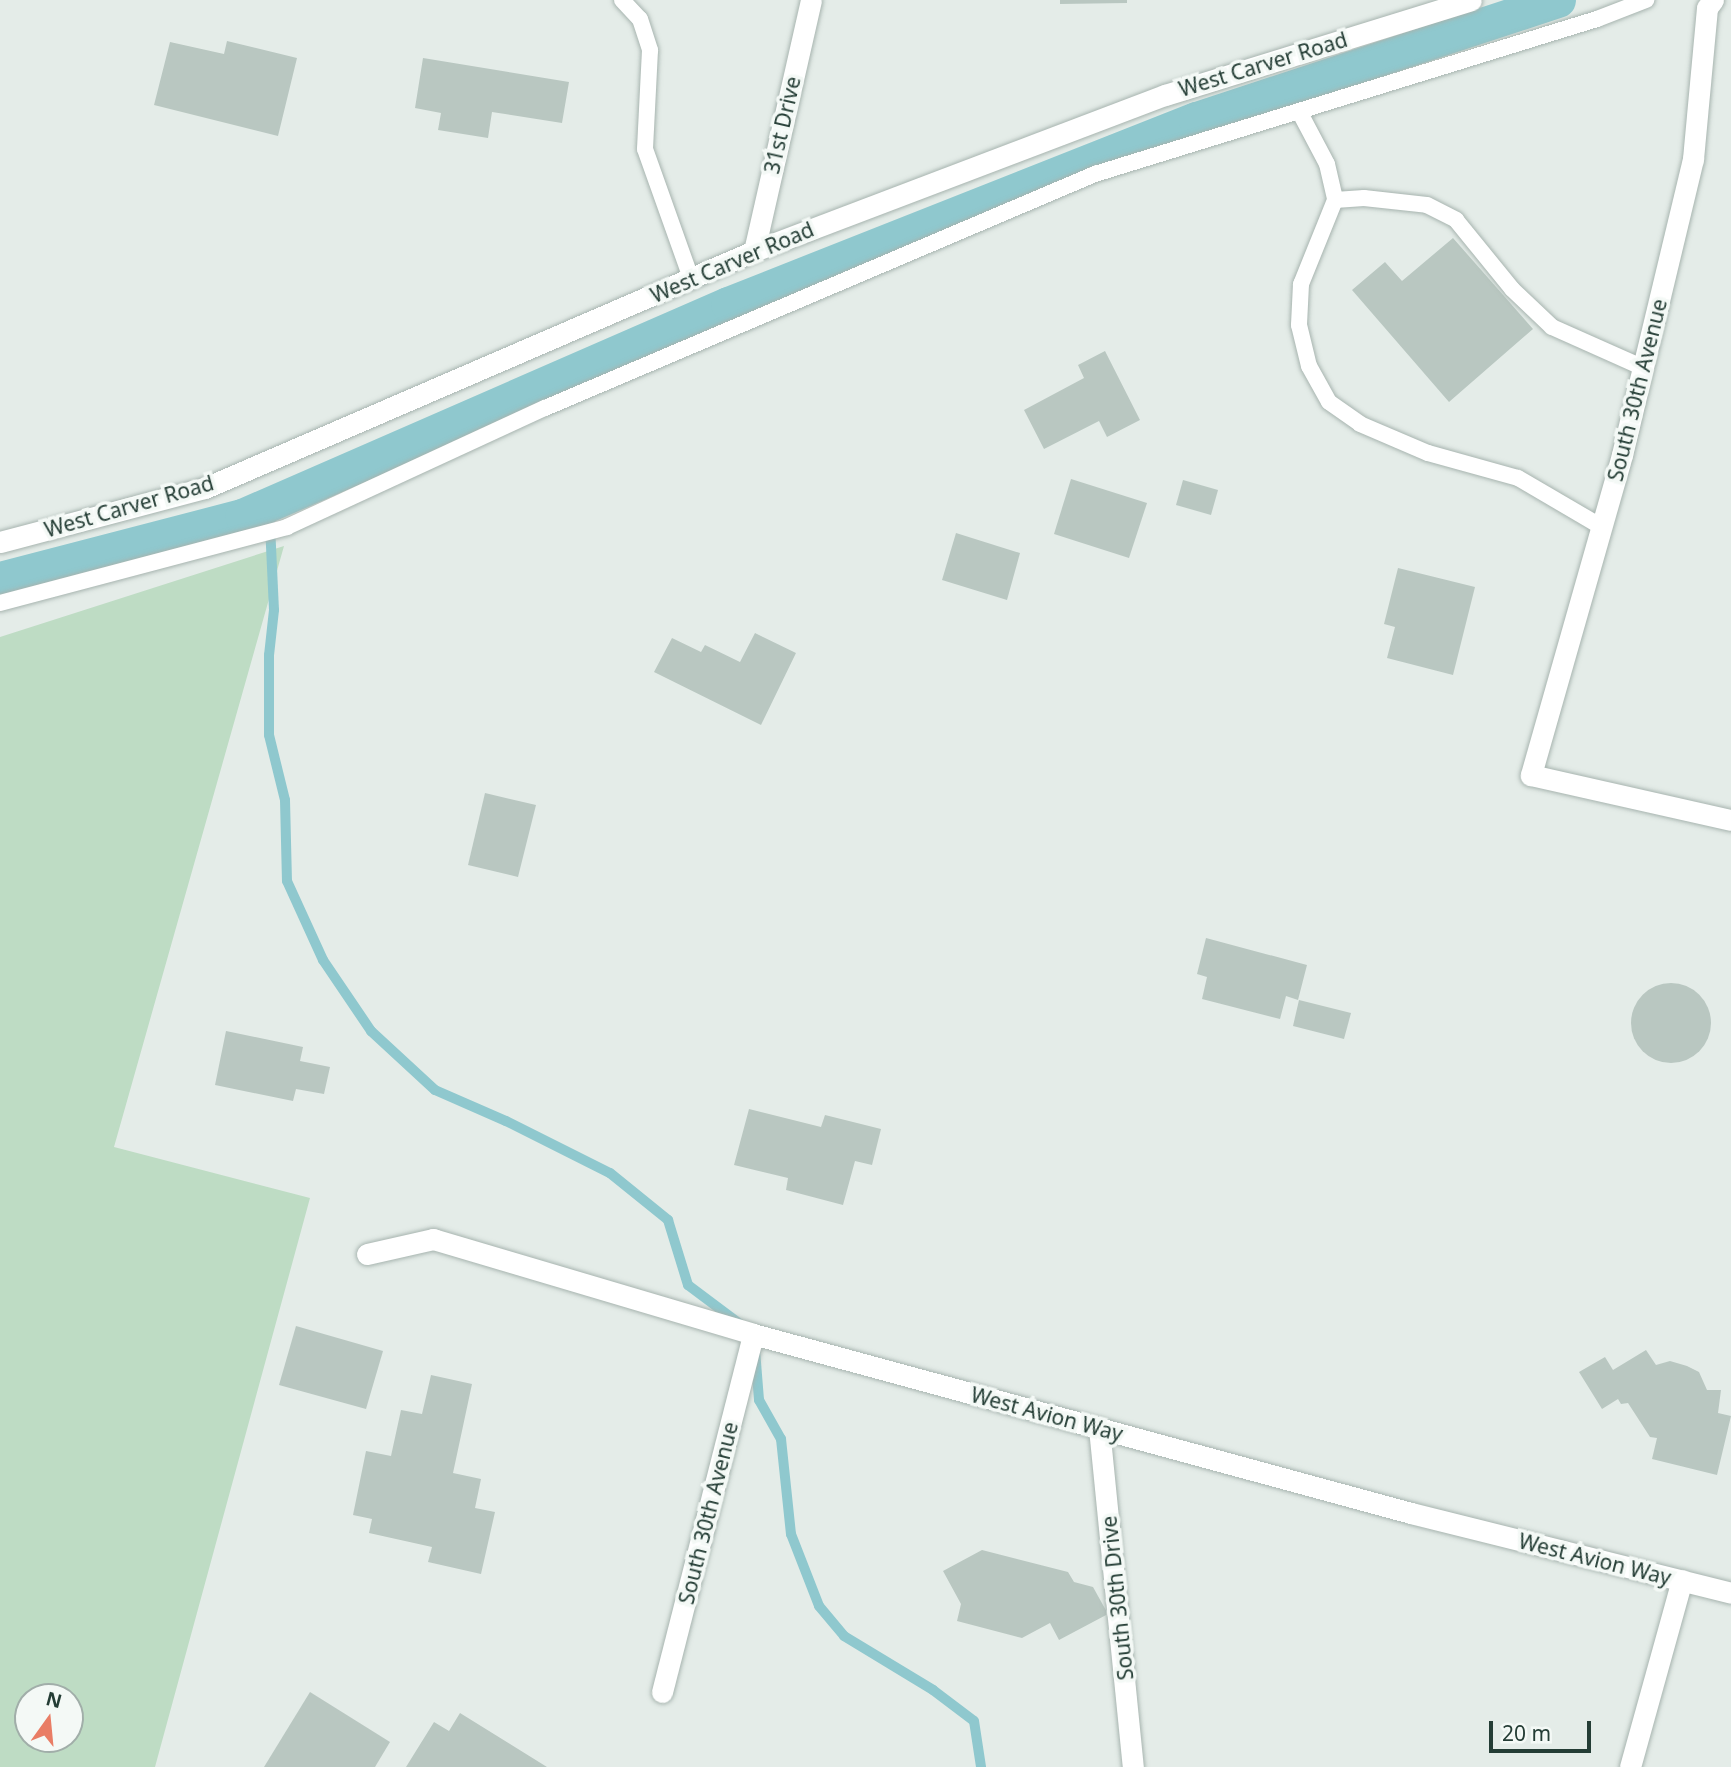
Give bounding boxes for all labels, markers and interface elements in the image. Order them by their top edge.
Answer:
street label: West Carver Road [1176,26,1350,102]
street label: 31st Drive [759,74,805,176]
street label: West Carver Road [647,216,817,308]
street label: South 30th Avenue [1602,296,1672,484]
street label: West Carver Road [41,470,217,542]
street label: West Avion Way [968,1382,1126,1446]
street label: South 30th Avenue [673,1419,743,1607]
street label: South 30th Drive [1096,1515,1138,1681]
street label: West Avion Way [1516,1528,1674,1590]
north arrow [14,1683,84,1753]
text: N [43,1685,65,1714]
scale bar [1493,1708,1594,1752]
text: 20 m [1502,1719,1551,1747]

